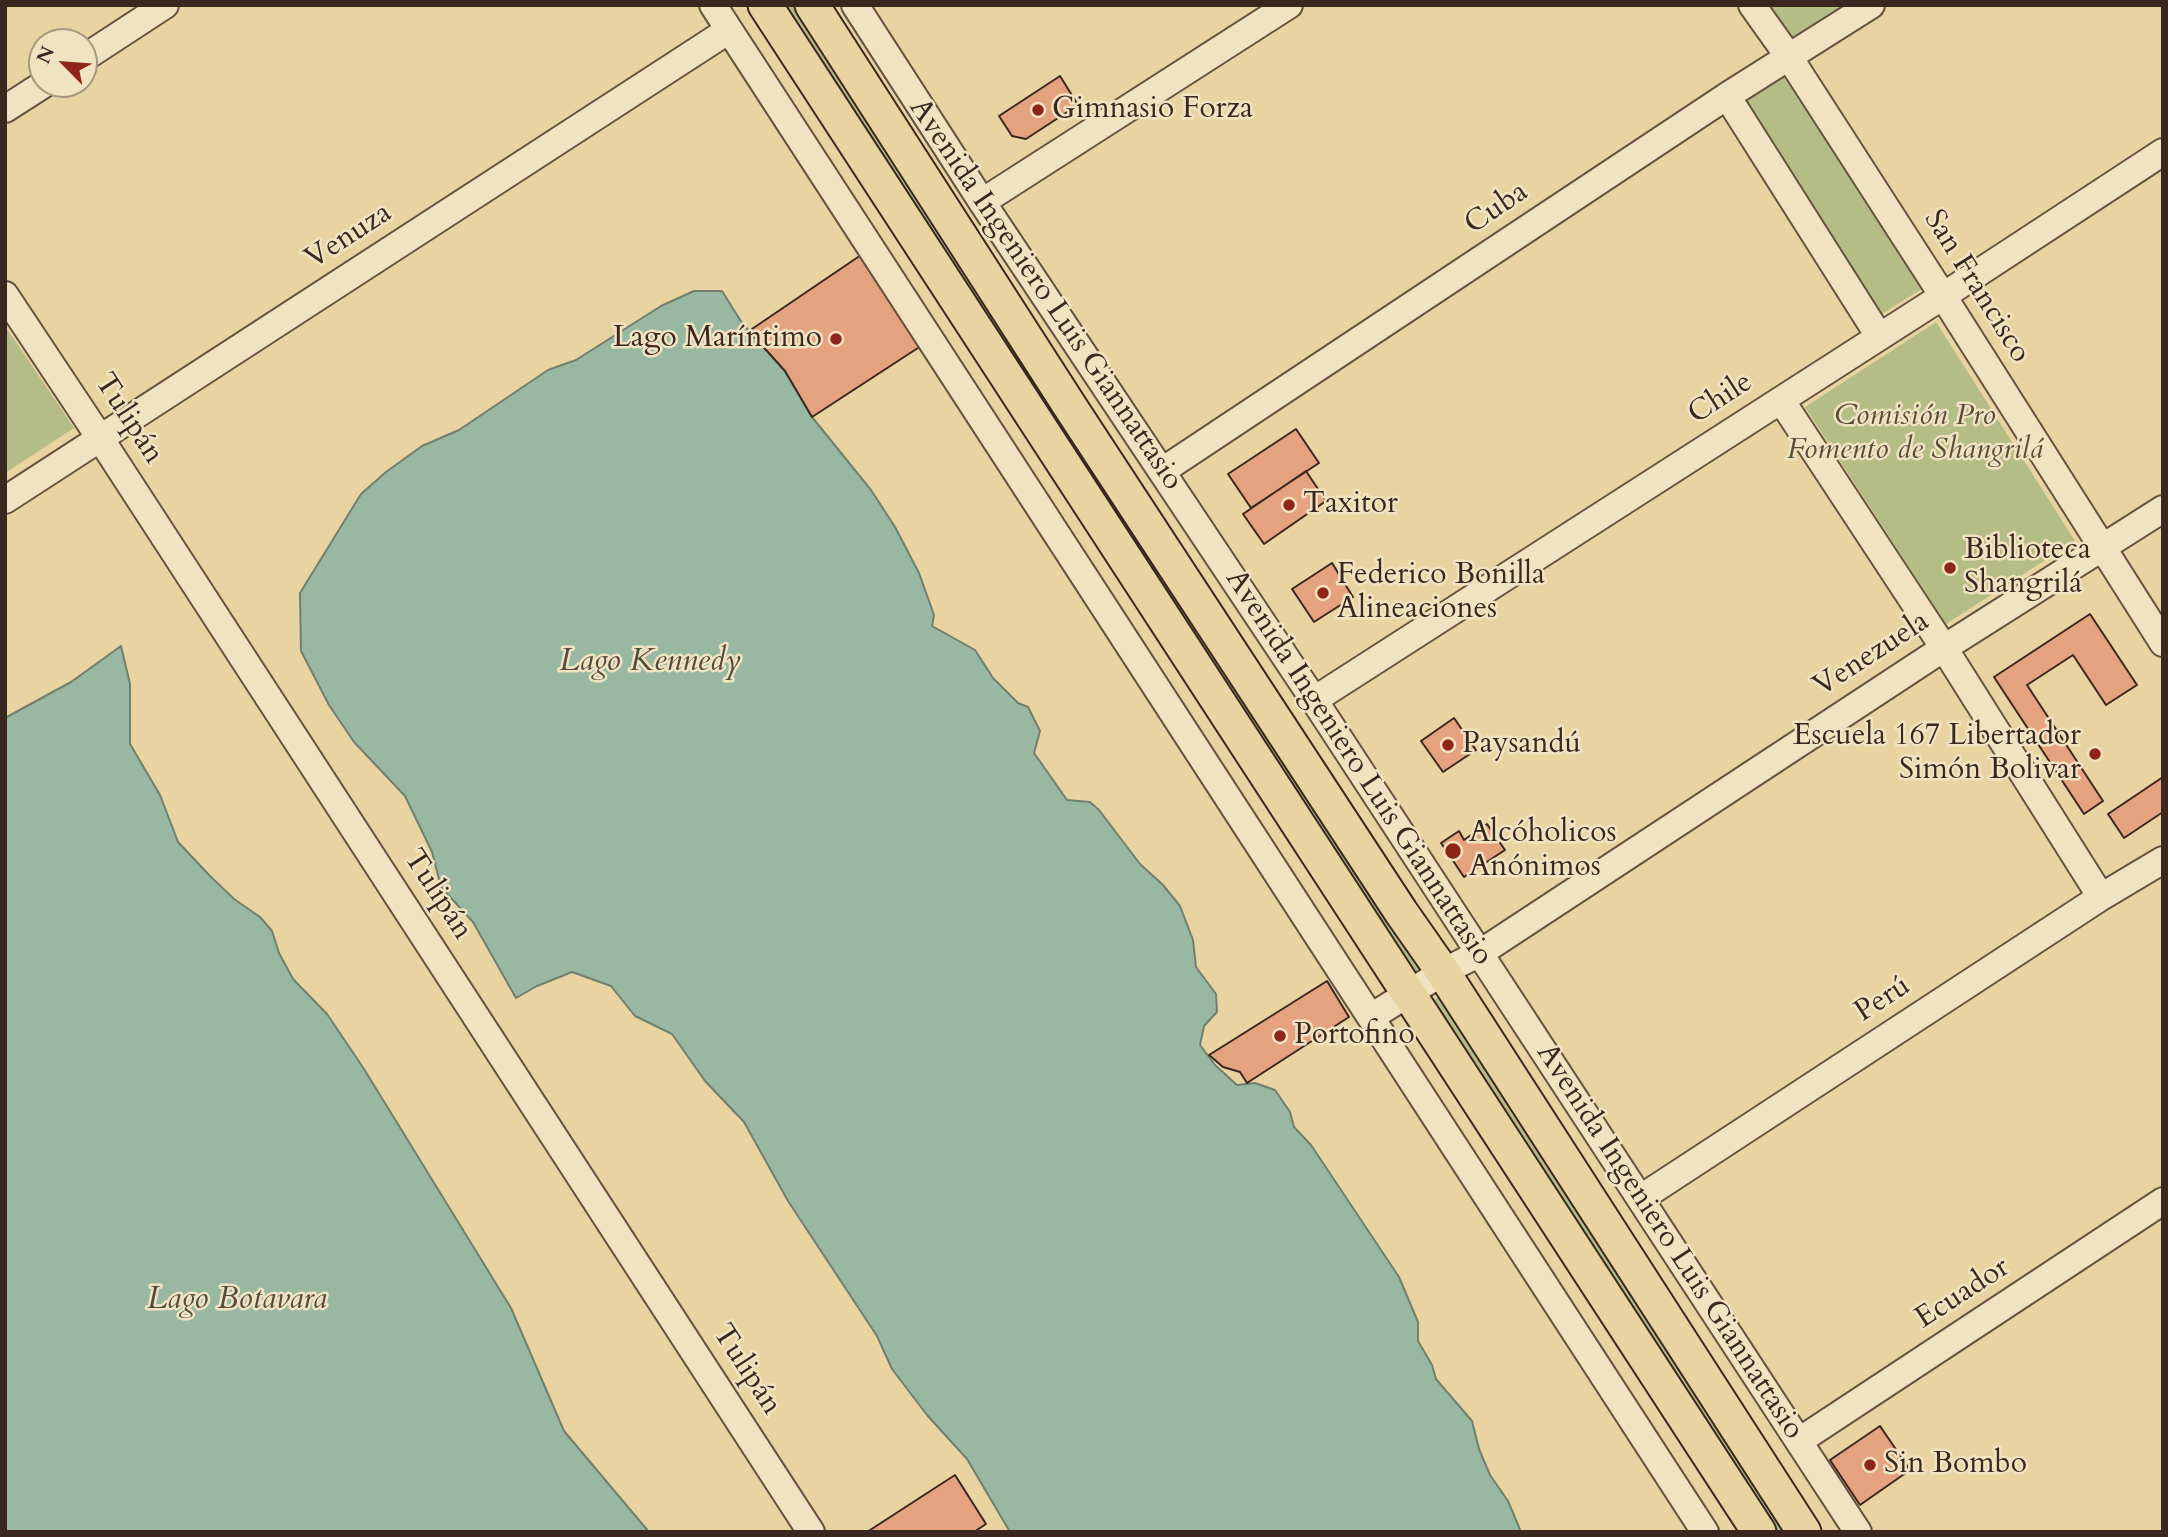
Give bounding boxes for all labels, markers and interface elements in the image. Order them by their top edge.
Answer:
north arrow [28,28,98,98]
text: N [31,42,61,68]
street label: Avenida Ingeniero Luis Giannattasio [900,92,1190,498]
place label: Gimnasio Forza [1052,92,1253,128]
marker: Gimnasio Forza [1030,102,1046,118]
street label: Cuba [1459,175,1535,243]
street label: Venuza [299,196,399,278]
street label: San Francisco [1915,204,2037,370]
place label: Lago Maríntimo [613,321,822,357]
marker: Lago Maríntimo [828,331,844,347]
street label: Chile [1682,365,1760,433]
street label: Tulipán [86,367,170,471]
park label: Comisión Pro Fomento de Shangrilá [1787,399,2043,470]
place label: Taxitor [1303,487,1398,523]
marker: Taxitor [1281,497,1297,513]
place label: Biblioteca Shangrilá [1964,533,2091,604]
place label: Federico Bonilla Alineaciones [1337,558,1545,628]
marker: Biblioteca Shangrilá [1942,560,1958,576]
street label: Avenida Ingeniero Luis Giannattasio [1216,563,1500,973]
marker: Federico Bonilla Alineaciones [1315,585,1331,601]
street label: Venezuela [1808,604,1936,706]
water label: Lago Kennedy [559,644,741,682]
place label: Escuela 167 Libertador Simón Bolivar [1793,719,2081,790]
place label: Paysandú [1462,727,1581,763]
marker: Paysandú [1440,737,1456,753]
marker: Escuela 167 Libertador Simón Bolivar [2087,746,2103,762]
place label: Alcóholicos Anónimos [1469,816,1617,886]
marker: Alcóholicos Anónimos [1443,841,1463,861]
street label: Tulipán [395,843,479,947]
street label: Perú [1849,969,1917,1031]
place label: Portofino [1294,1018,1415,1054]
marker: Portofino [1272,1028,1288,1044]
street label: Avenida Ingeniero Luis Giannattasio [1527,1037,1811,1447]
street label: Ecuador [1909,1250,2017,1338]
water label: Lago Botavara [147,1282,327,1320]
street label: Tulipán [704,1318,788,1422]
place label: Sin Bombo [1884,1447,2027,1483]
marker: Sin Bombo [1862,1457,1878,1473]

